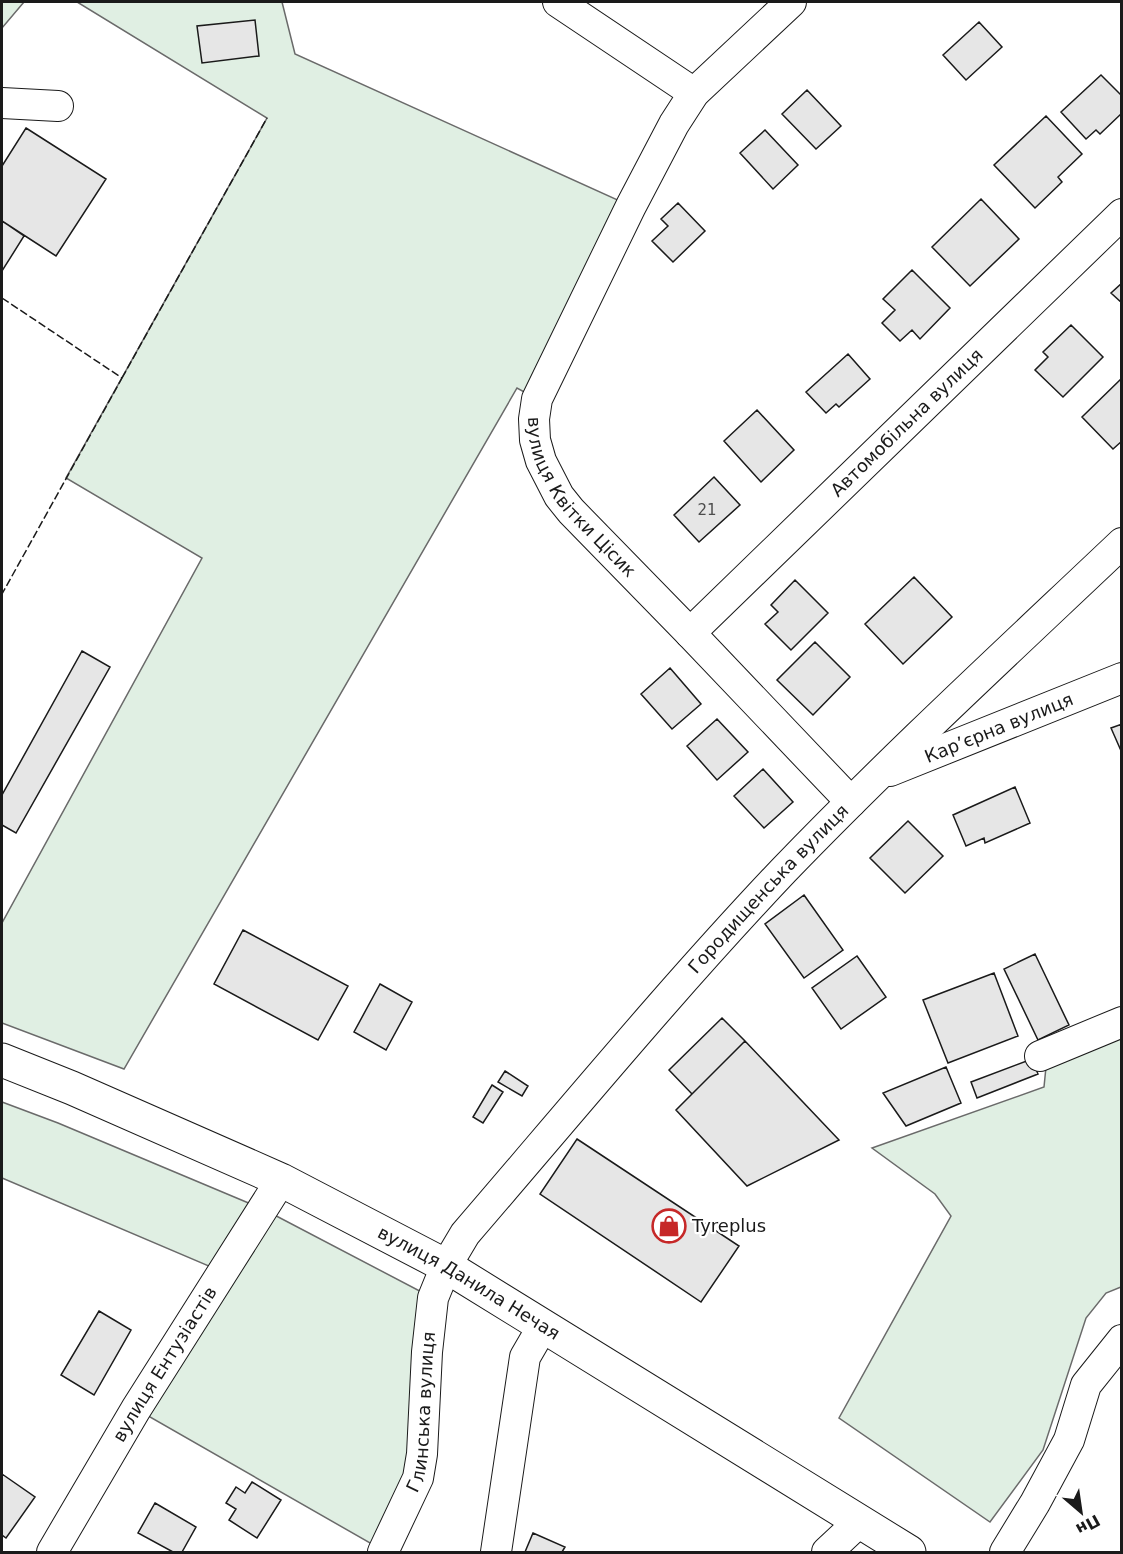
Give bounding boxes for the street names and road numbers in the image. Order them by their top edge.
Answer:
street label: Автомобільна вулиця [826,344,987,501]
street label: вулиця Квітки Цісик [524,416,641,581]
street label: Карʼєрна вулиця [921,688,1076,767]
street label: Городищенська вулиця [684,800,853,977]
street label: вулиця Данила Нечая [374,1221,564,1344]
street label: вулиця Ентузіастів [108,1282,221,1446]
street label: Глинська вулиця [402,1330,439,1496]

